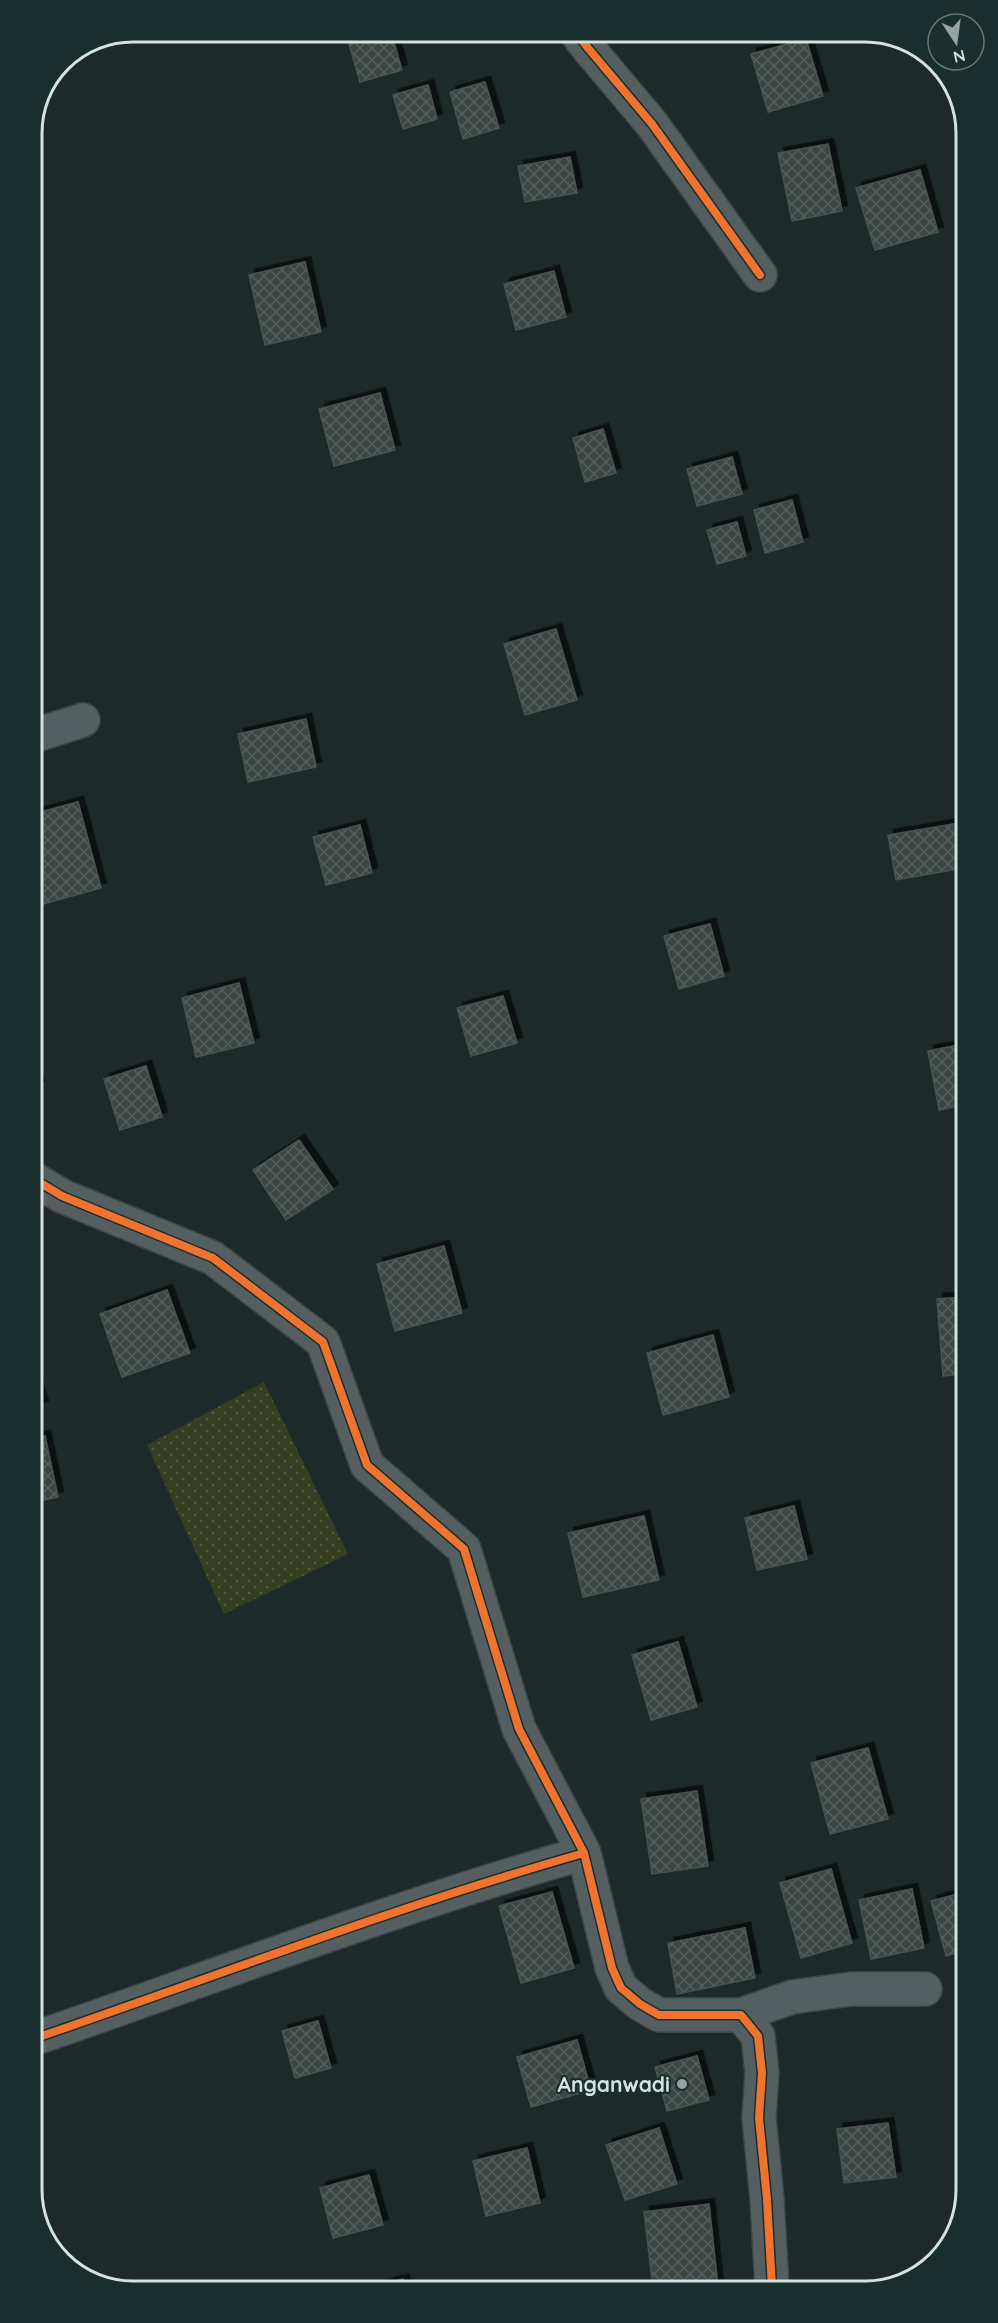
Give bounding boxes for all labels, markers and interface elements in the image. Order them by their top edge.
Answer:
north arrow [926,12,986,72]
text: N [951,46,967,68]
place label: Anganwadi [558,2071,670,2097]
marker: Anganwadi [675,2077,689,2091]

